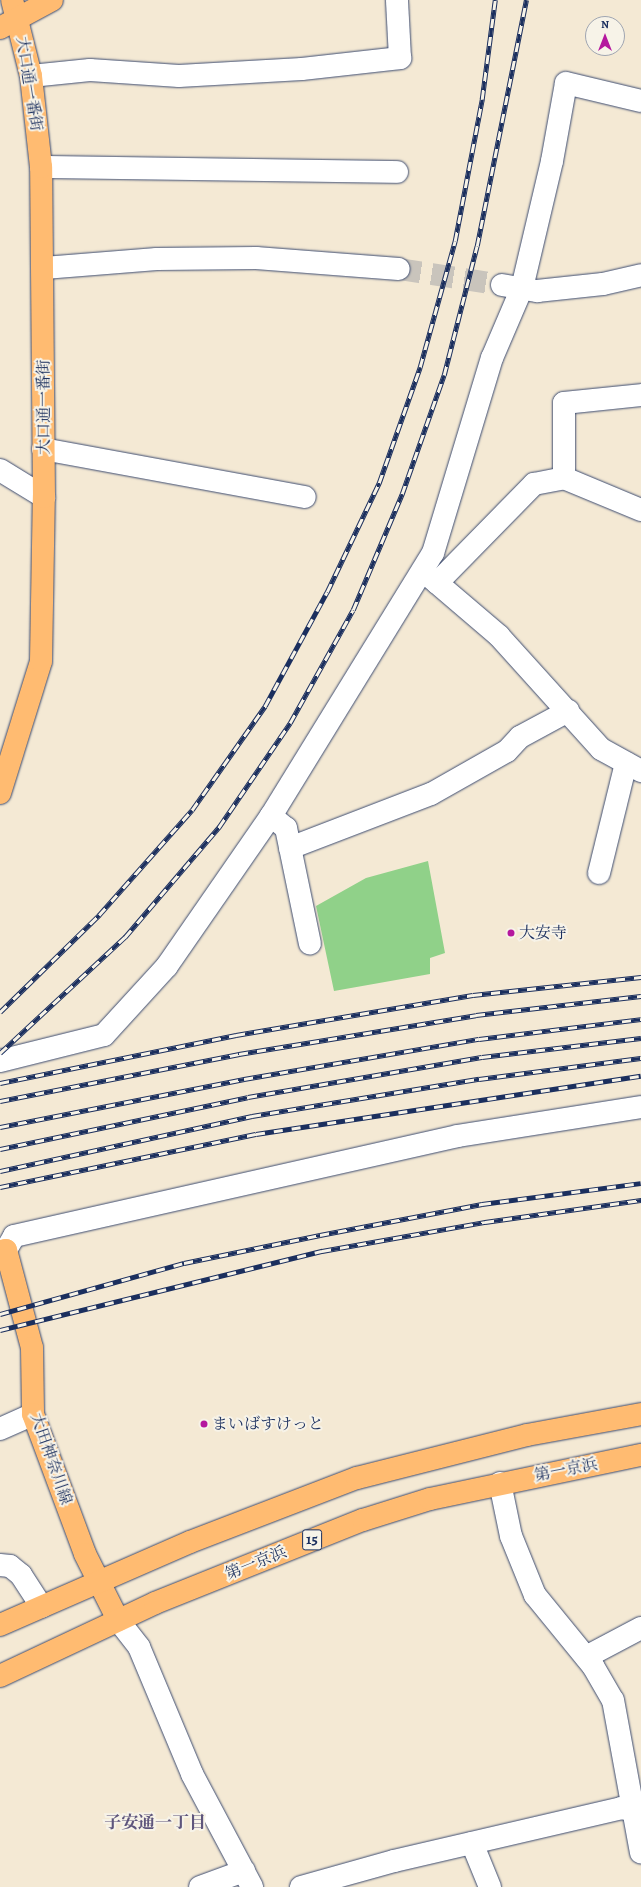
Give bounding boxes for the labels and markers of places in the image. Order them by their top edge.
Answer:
place label: 大安寺 [519,923,567,943]
marker: 大安寺 [506,928,516,938]
place label: まいばすけっと [212,1414,324,1434]
marker: まいばすけっと [199,1419,209,1429]

